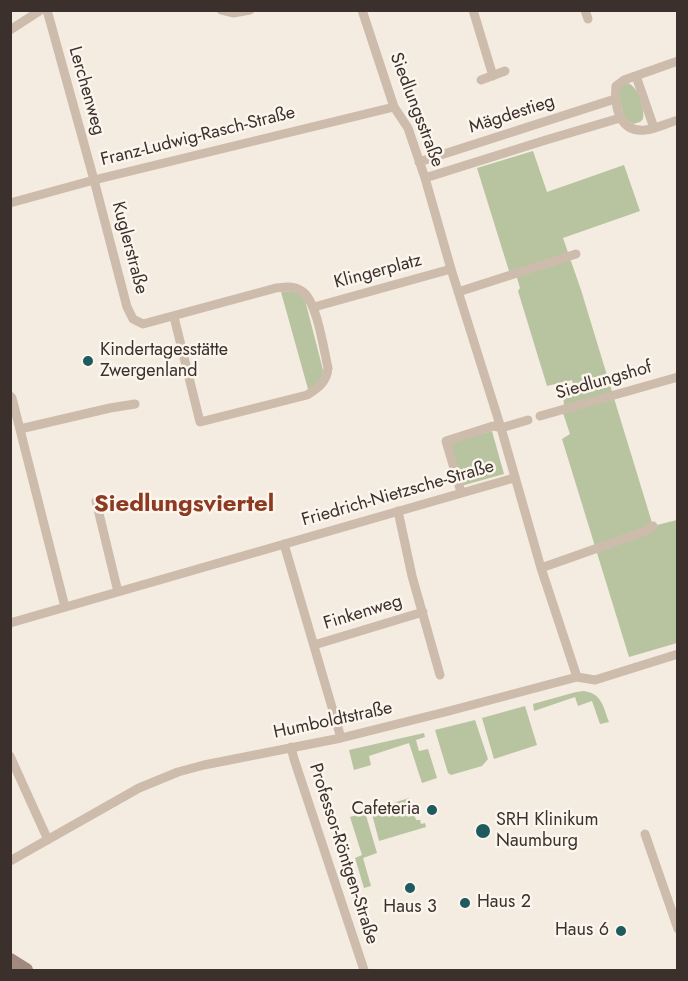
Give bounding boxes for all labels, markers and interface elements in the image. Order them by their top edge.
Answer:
street label: Lerchenweg [63,44,109,138]
street label: Siedlungsstraße [384,50,448,170]
street label: Mägdestieg [466,91,558,139]
street label: Franz-Ludwig-Rasch-Straße [99,102,297,172]
street label: Kuglerstraße [106,199,152,297]
street label: Klingerplatz [332,250,424,294]
place label: Kindertagesstätte Zwergenland [100,340,228,382]
marker: Kindertagesstätte Zwergenland [81,354,95,368]
street label: Siedlungshof [553,357,655,405]
street label: Friedrich-Nietzsche-Straße [299,456,497,532]
district label: Siedlungsviertel [94,491,274,519]
street label: Finkenweg [321,591,405,635]
street label: Humboldtstraße [272,698,394,744]
street label: Professor-Röntgen-Straße [304,761,382,947]
place label: Cafeteria [351,799,420,821]
marker: Cafeteria [425,803,439,817]
place label: SRH Klinikum Naumburg [496,810,599,852]
marker: SRH Klinikum Naumburg [474,822,492,840]
marker: Haus 3 [403,881,417,895]
place label: Haus 2 [477,892,531,914]
marker: Haus 2 [458,896,472,910]
place label: Haus 3 [383,897,437,919]
place label: Haus 6 [555,920,609,942]
marker: Haus 6 [614,924,628,938]

